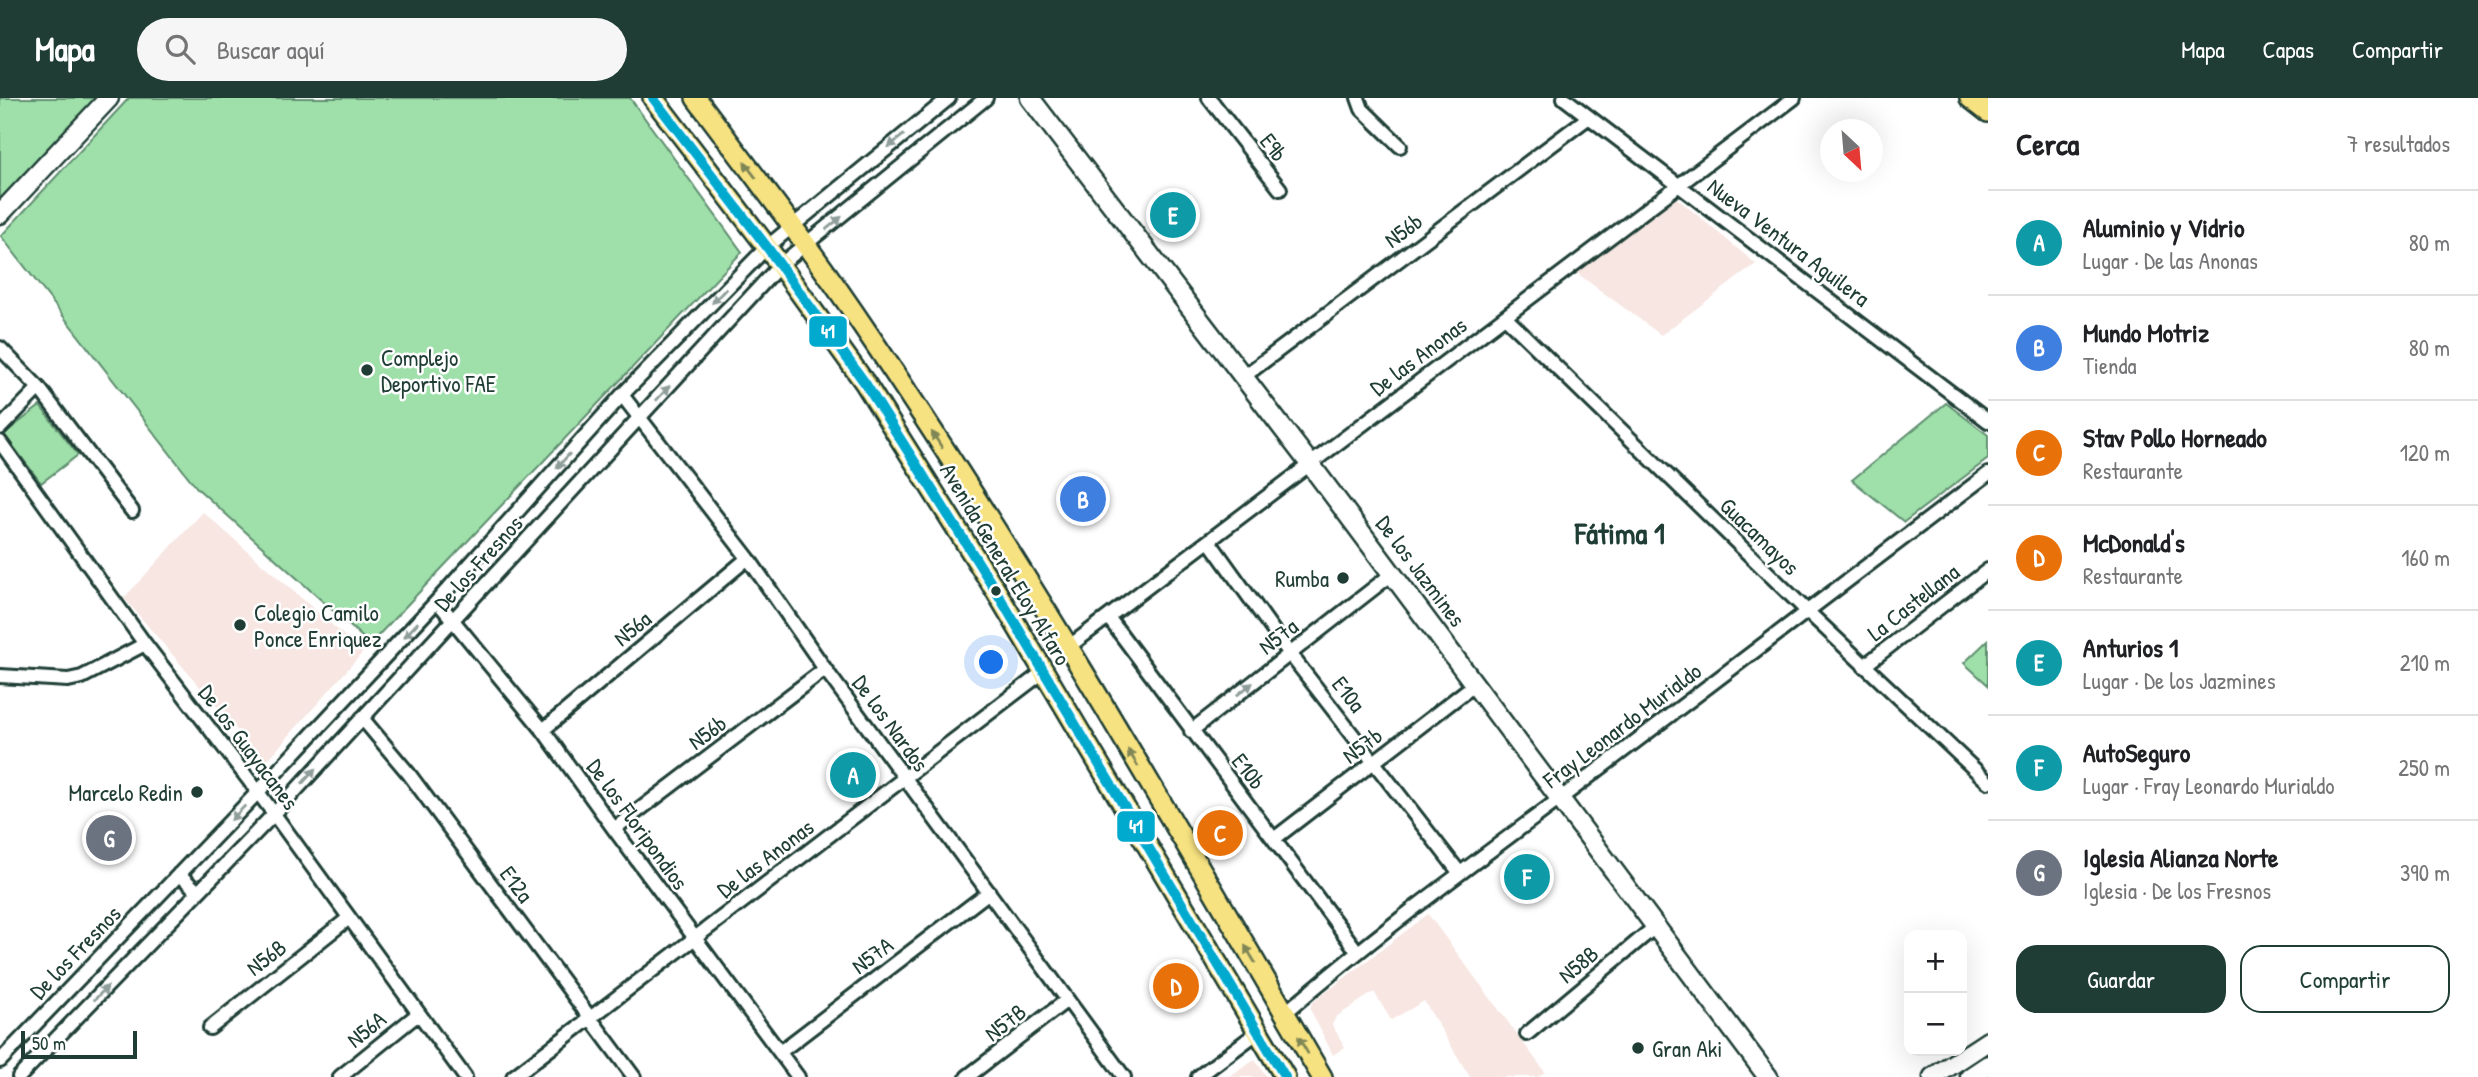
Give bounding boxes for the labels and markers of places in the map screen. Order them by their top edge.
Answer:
pin: E [1150,189,1196,241]
place label: Complejo Deportivo FAE [381,342,496,399]
marker: Complejo Deportivo FAE [359,362,375,378]
pin: B [1060,473,1106,525]
place label: Rumba [1275,563,1329,594]
marker: Rumba [1335,570,1351,586]
unlabelled marker [989,584,1003,598]
place label: Colegio Camilo Ponce Enriquez [254,597,382,654]
marker: Colegio Camilo Ponce Enriquez [232,617,248,633]
pin: A [830,749,876,801]
place label: Marcelo Redin [69,777,183,808]
marker: Marcelo Redin [189,784,205,800]
pin: C [1197,807,1243,859]
pin: G [86,812,132,864]
pin: F [1504,851,1550,903]
pin: D [1153,960,1199,1012]
place label: Gran Aki [1652,1033,1723,1064]
marker: Gran Aki [1630,1040,1646,1056]

